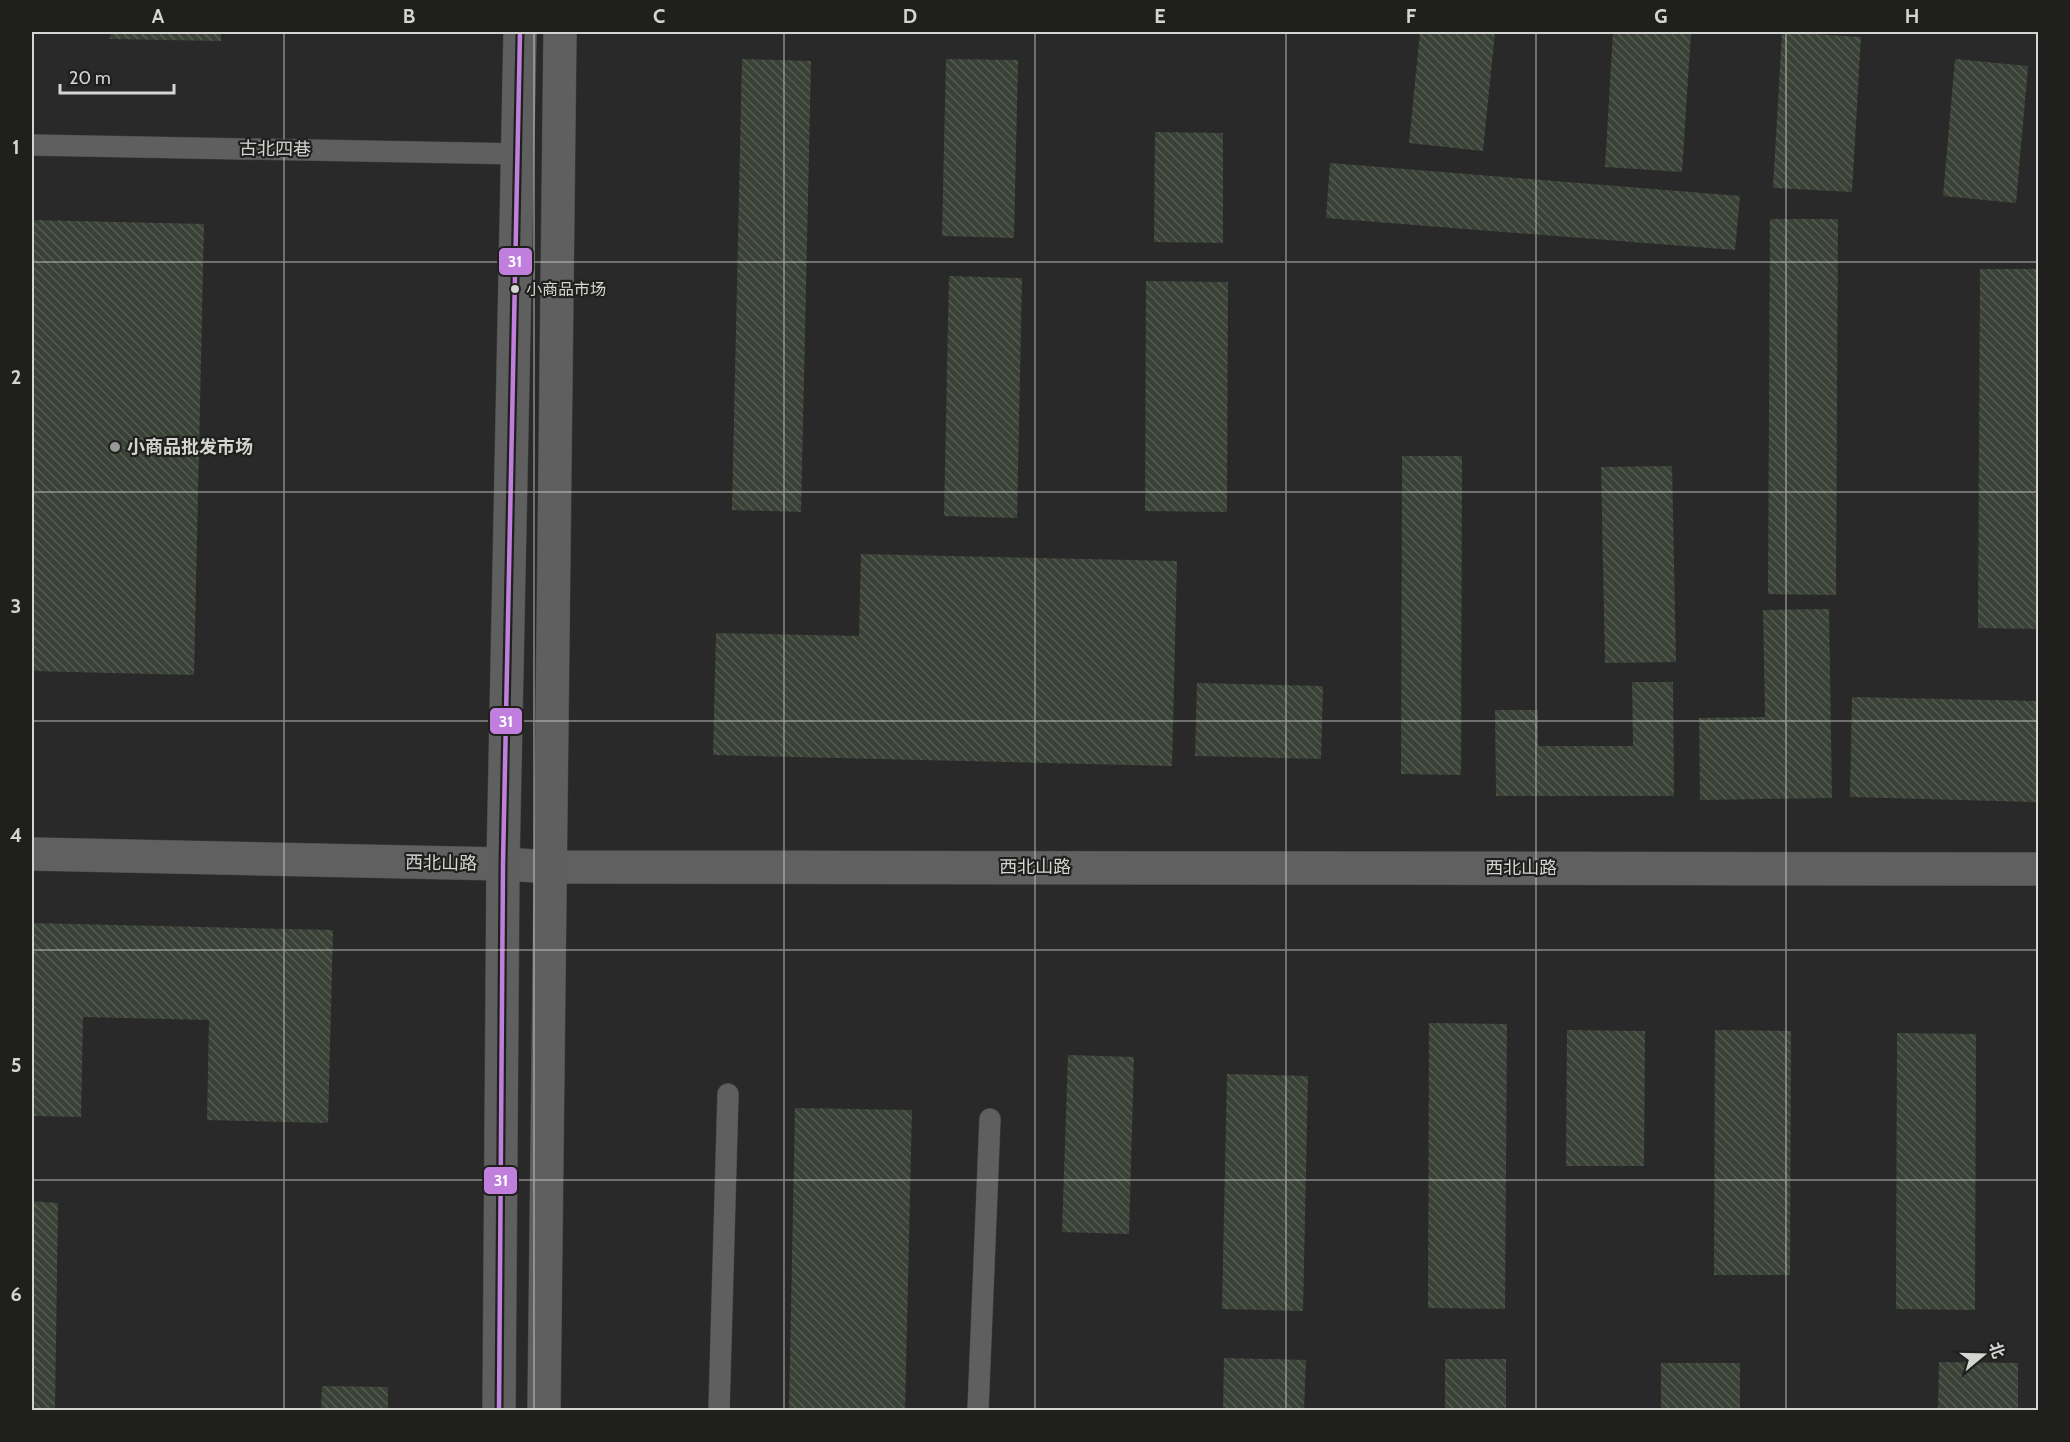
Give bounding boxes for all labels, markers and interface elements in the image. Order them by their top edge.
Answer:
text: A [152,4,165,28]
text: B [403,4,415,28]
text: C [653,4,665,28]
text: D [903,4,917,28]
text: E [1154,4,1166,28]
text: F [1406,4,1417,28]
text: G [1654,4,1668,28]
text: H [1905,4,1919,28]
scale bar [60,57,174,95]
text: 20 m [69,67,111,89]
text: 1 [12,135,20,159]
street label: 古北四巷 [239,137,311,161]
line badge: 31 [498,247,533,276]
text: 31 [508,252,522,271]
place label: 小商品市场 [526,280,606,299]
marker: 小商品市场 [509,283,521,295]
text: 2 [11,365,21,389]
place label: 小商品批发市场 [127,436,253,458]
marker: 小商品批发市场 [108,440,122,454]
text: 3 [11,594,21,618]
line badge: 31 [489,707,523,735]
text: 31 [499,712,513,731]
text: 4 [10,823,22,847]
street label: 西北山路 [405,851,477,875]
street label: 西北山路 [999,856,1071,878]
street label: 西北山路 [1485,857,1557,879]
text: 5 [11,1053,21,1077]
line badge: 31 [483,1166,518,1195]
text: 31 [494,1171,508,1190]
text: 6 [10,1282,22,1306]
north arrow [1953,1325,2013,1385]
text: 北 [1985,1340,2008,1361]

